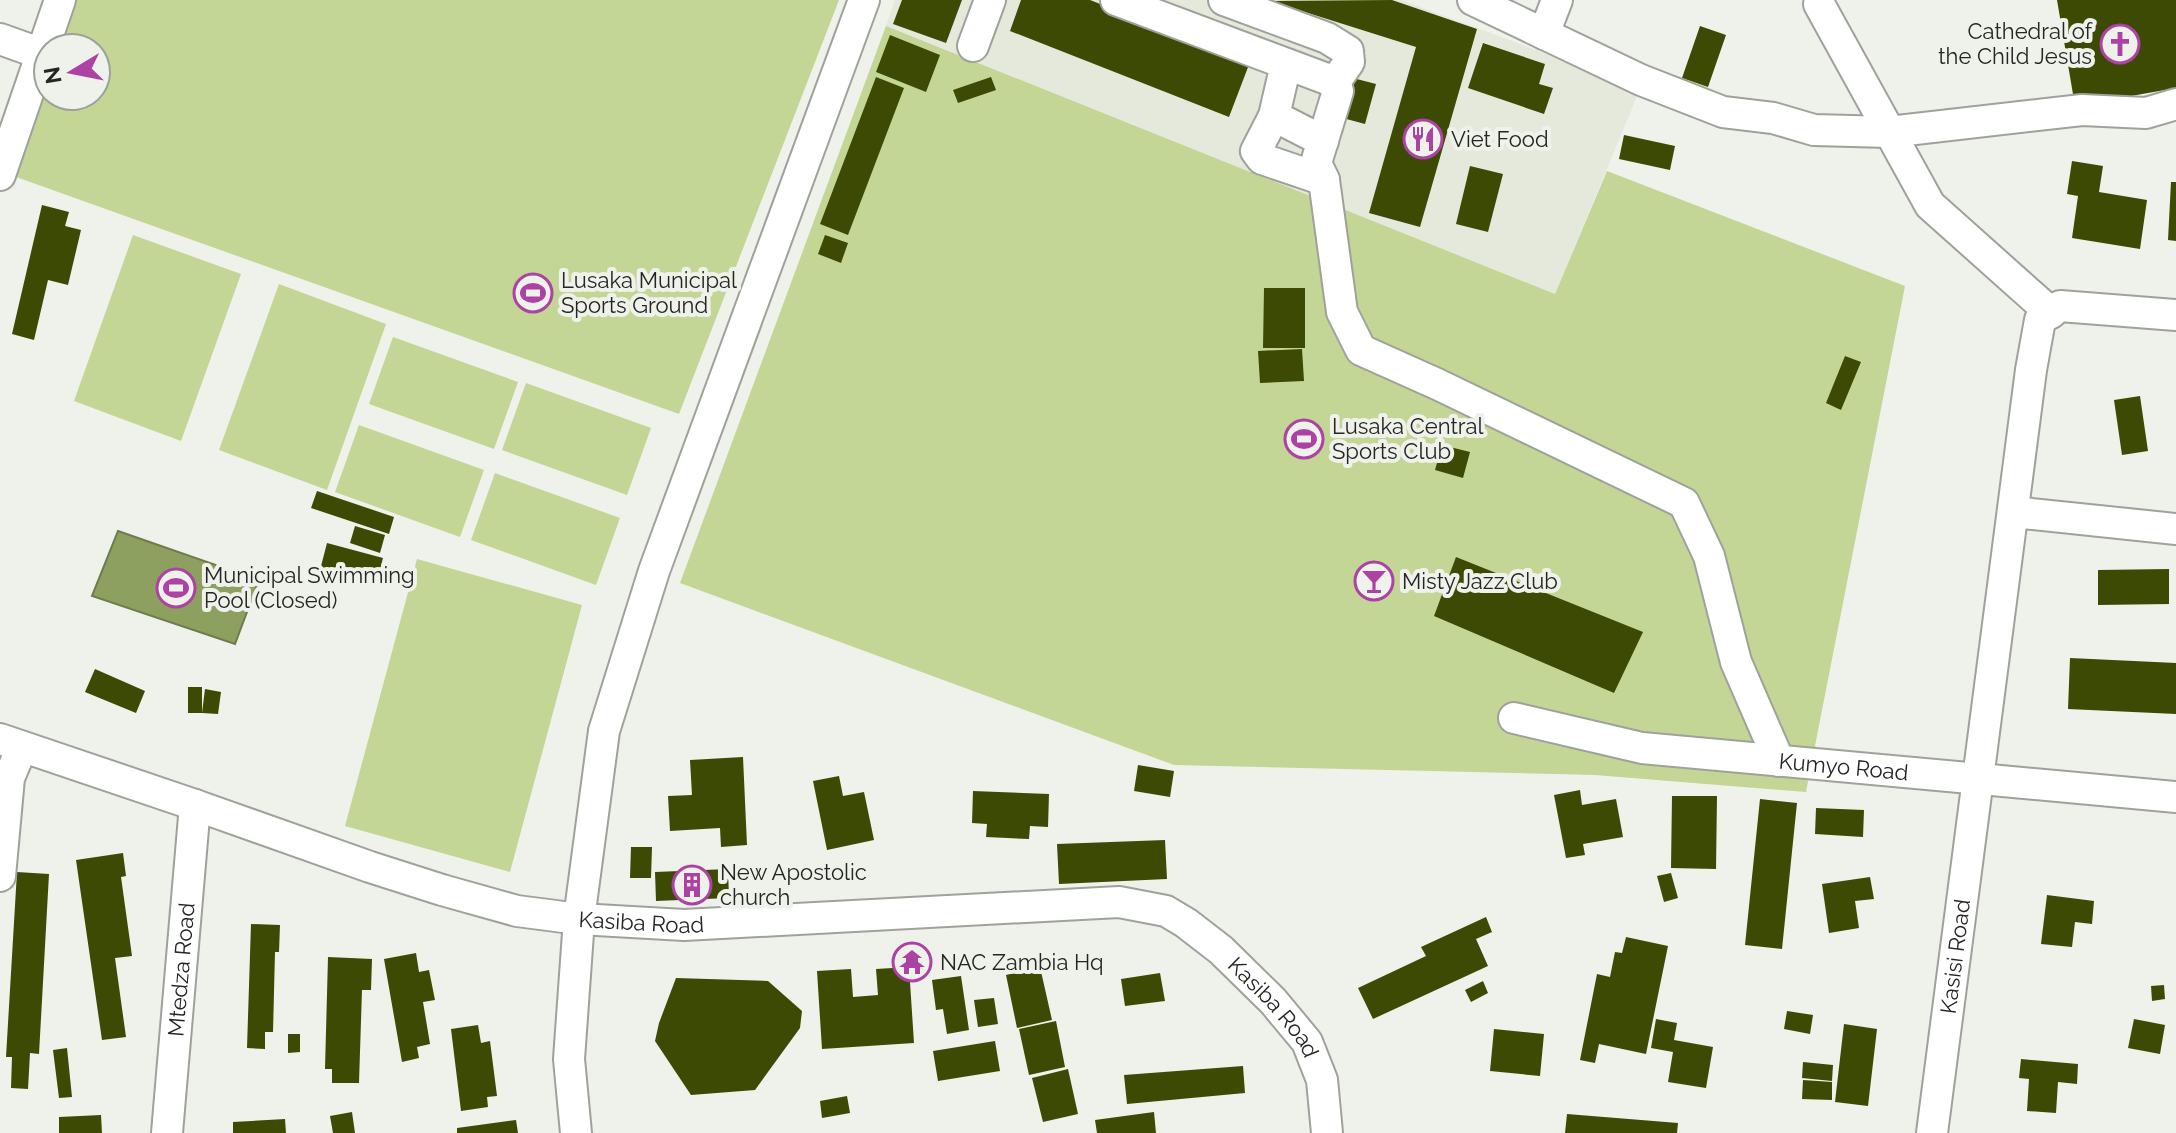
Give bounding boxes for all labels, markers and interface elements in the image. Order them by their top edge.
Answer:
place label: Cathedral of the Child Jesus [1938,18,2093,69]
church icon: Cathedral of the Child Jesus [2099,23,2141,65]
north arrow [32,32,112,112]
text: N [38,65,67,86]
restaurant icon: Viet Food [1402,118,1444,160]
place label: Viet Food [1451,126,1549,152]
place label: Lusaka Municipal Sports Ground [561,267,737,318]
sports icon: Lusaka Municipal Sports Ground [512,272,554,314]
place label: Lusaka Central Sports Club [1332,413,1483,464]
sports icon: Lusaka Central Sports Club [1283,418,1325,460]
bar icon: Misty Jazz Club [1353,560,1395,602]
place label: Municipal Swimming Pool (Closed) [204,562,415,613]
sports icon: Municipal Swimming Pool (Closed) [155,567,197,609]
place label: Misty Jazz Club [1402,568,1558,594]
street label: Kumyo Road [1778,748,1910,785]
place label: New Apostolic church [720,859,867,910]
building icon: New Apostolic church [671,864,713,906]
street label: Kasisi Road [1935,898,1975,1015]
street label: Mtedza Road [162,902,200,1038]
street label: Kasiba Road [578,906,705,938]
temple icon: NAC Zambia Hq [891,941,933,983]
place label: NAC Zambia Hq [940,949,1104,975]
street label: Kasiba Road [1223,952,1325,1061]

